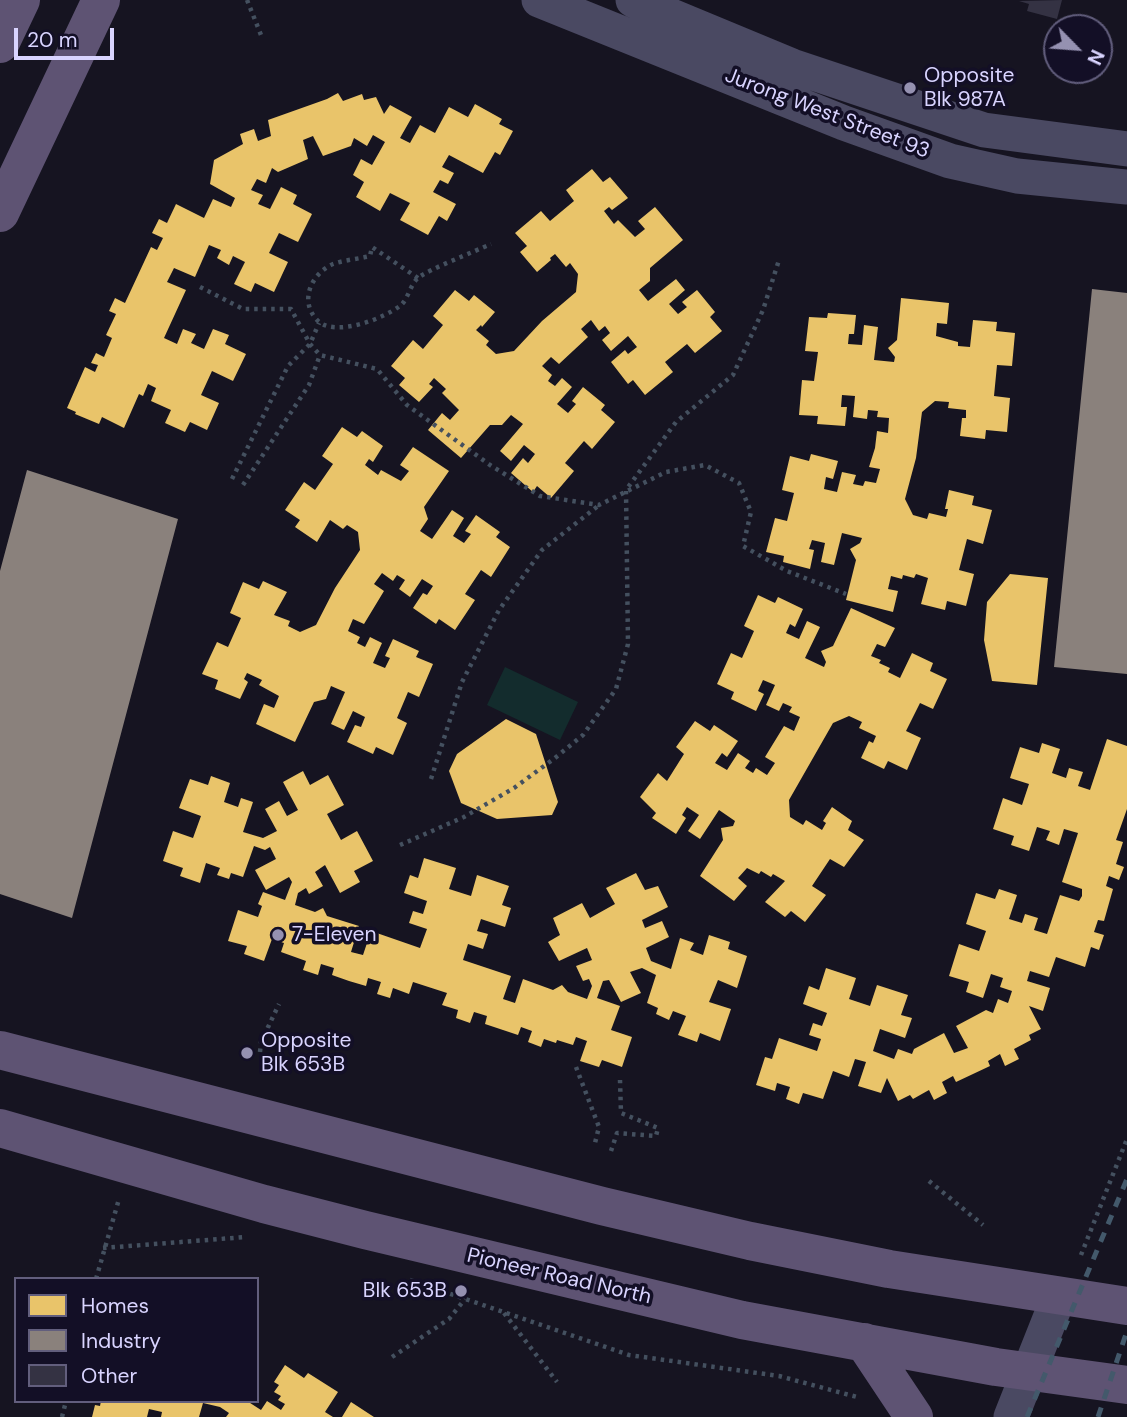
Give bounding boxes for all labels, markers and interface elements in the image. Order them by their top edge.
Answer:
scale bar [18,14,117,58]
north arrow [1043,14,1113,84]
text: 20 m [27,26,78,54]
text: N [1081,46,1110,69]
street label: Jurong West Street 93 [721,63,933,165]
place label: Opposite Blk 987A [924,63,1014,113]
marker: Opposite Blk 987A [902,80,918,96]
place label: 7-Eleven [292,922,376,948]
marker: 7-Eleven [270,927,286,943]
place label: Opposite Blk 653B [261,1028,351,1078]
marker: Opposite Blk 653B [239,1045,255,1061]
street label: Pioneer Road North [464,1244,654,1310]
legend [14,1277,259,1403]
place label: Blk 653B [363,1278,447,1304]
marker: Blk 653B [453,1283,469,1299]
text: Homes [81,1292,149,1320]
text: Industry [81,1327,161,1355]
text: Other [81,1362,137,1390]

